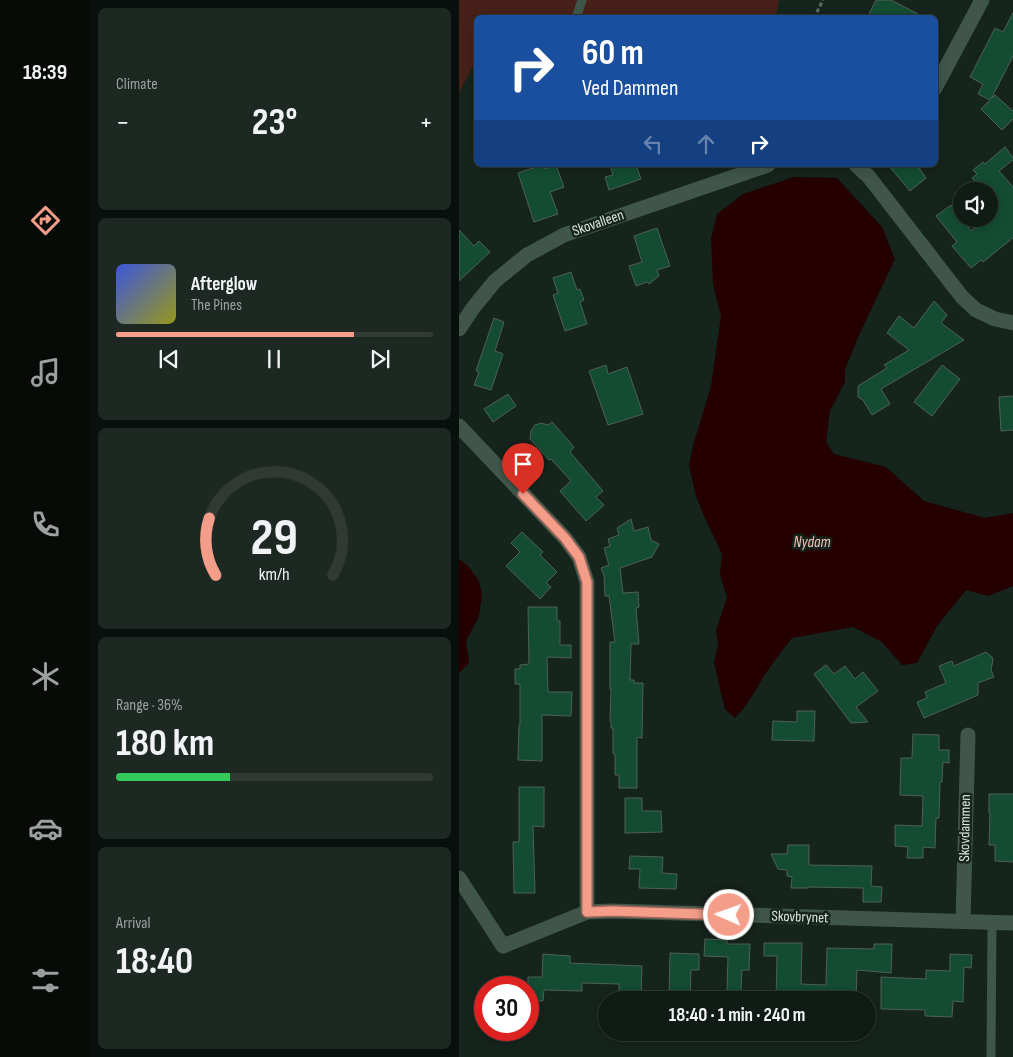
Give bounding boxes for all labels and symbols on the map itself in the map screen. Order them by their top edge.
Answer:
street label: Skovalleen [570,205,626,241]
pin [502,443,544,494]
water label: Nydam [794,533,830,552]
street label: Skovdammen [955,794,975,862]
position arrow [702,888,754,940]
street label: Skovbrynet [771,907,829,928]
speed limit sign: 30 [474,976,539,1041]

